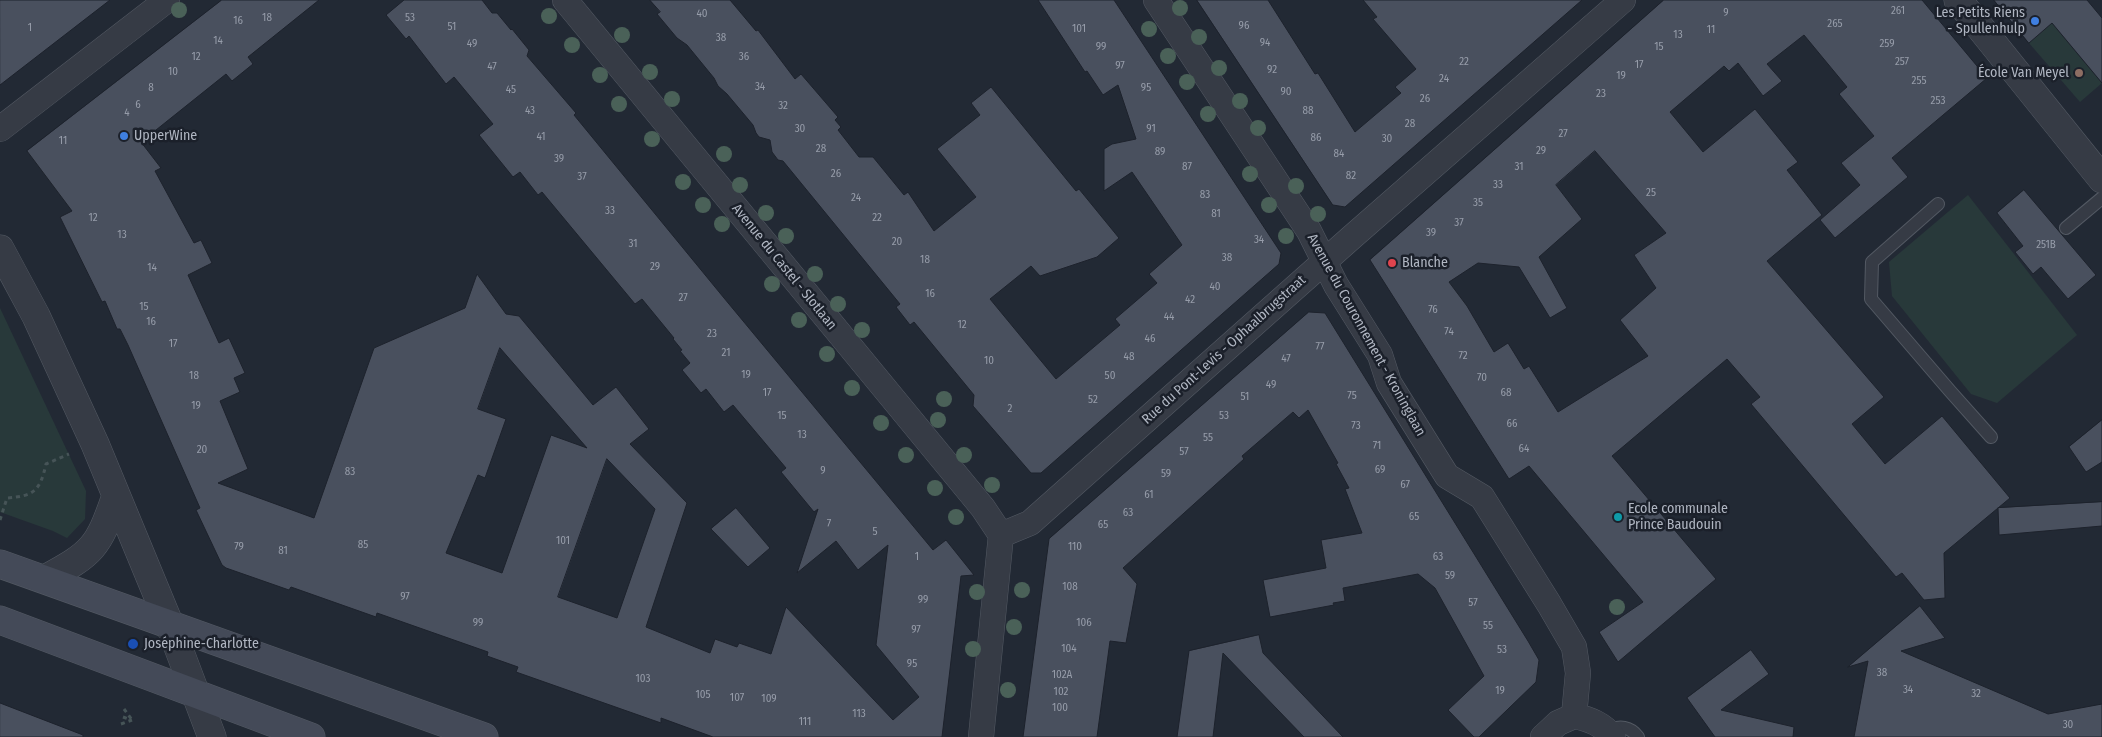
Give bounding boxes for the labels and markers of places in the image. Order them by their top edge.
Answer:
place label: Les Petits Riens - Spullenhulp [1936,5,2025,38]
marker: Les Petits Riens - Spullenhulp [2029,15,2041,27]
place label: École Van Meyel [1978,65,2069,81]
marker: École Van Meyel [2073,67,2085,79]
place label: UpperWine [134,128,197,144]
marker: UpperWine [118,130,130,142]
place label: Blanche [1402,255,1448,271]
marker: Blanche [1386,257,1398,269]
place label: Ecole communale Prince Baudouin [1628,501,1728,534]
marker: Ecole communale Prince Baudouin [1612,511,1624,523]
place label: Joséphine-Charlotte [144,636,259,652]
marker: Joséphine-Charlotte [126,637,140,651]

